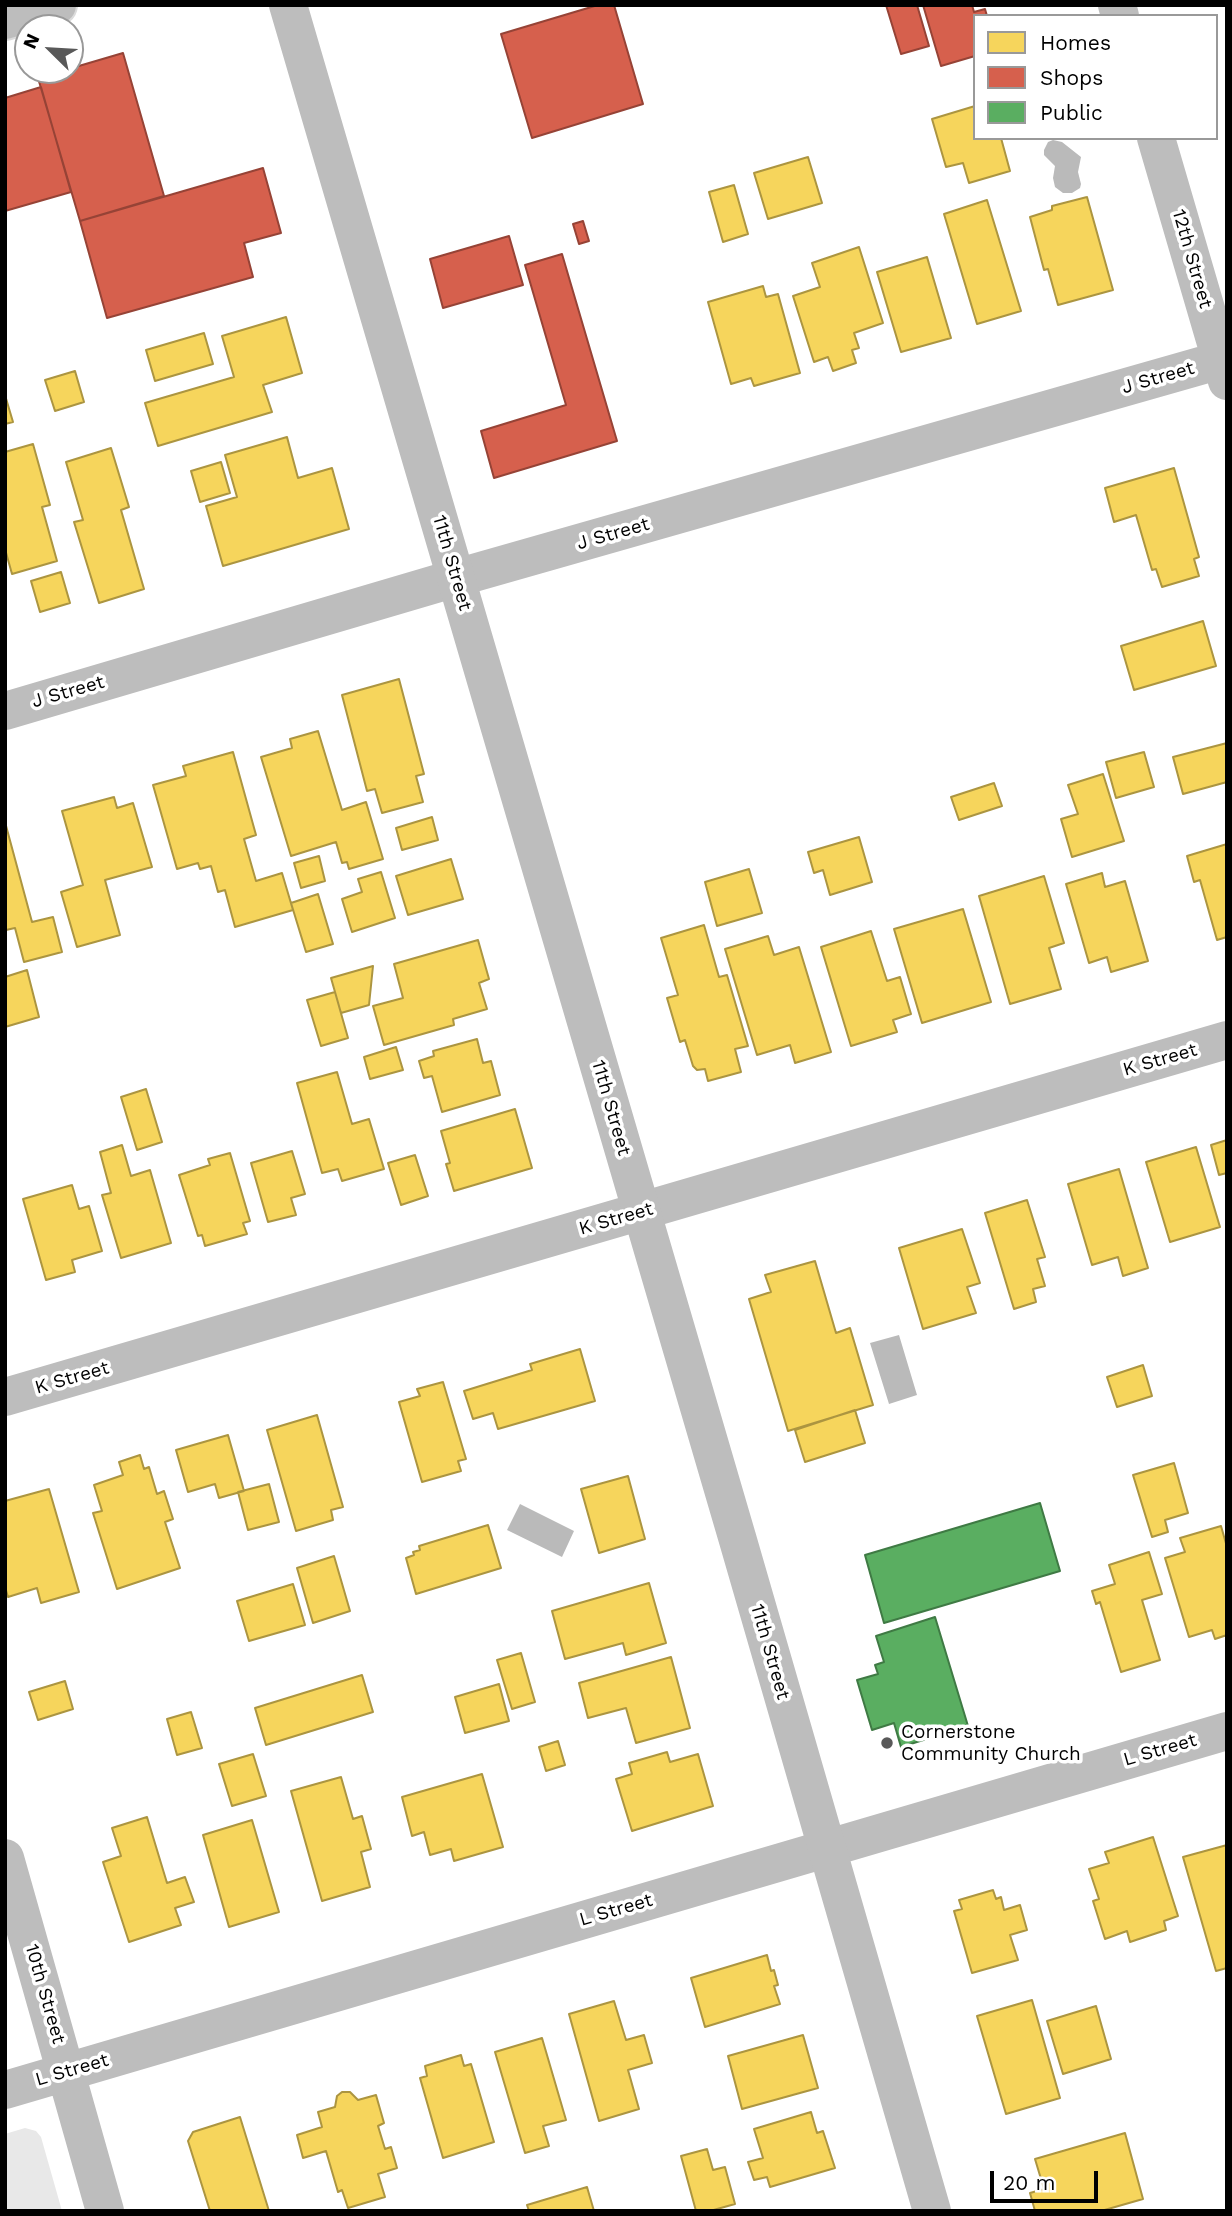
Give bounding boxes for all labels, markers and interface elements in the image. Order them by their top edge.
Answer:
north arrow [14,14,84,84]
legend [973,14,1218,140]
text: N [18,30,45,52]
text: Homes [1040,30,1111,55]
text: Shops [1040,65,1103,90]
text: Public [1040,100,1103,125]
street label: 12th Street [1167,207,1217,311]
street label: J Street [1119,357,1197,399]
street label: 11th Street [428,513,476,613]
street label: J Street [574,513,652,555]
street label: J Street [29,671,107,713]
street label: K Street [1120,1039,1200,1081]
street label: 11th Street [587,1058,635,1158]
street label: K Street [576,1198,656,1240]
street label: K Street [32,1357,112,1399]
street label: 11th Street [746,1602,794,1702]
place label: Cornerstone Community Church [901,1721,1081,1765]
street label: L Street [1121,1729,1199,1771]
marker: Cornerstone Community Church [879,1735,895,1751]
street label: L Street [577,1889,655,1931]
street label: 10th Street [20,1942,70,2046]
street label: L Street [33,2049,111,2091]
scale bar [994,2156,1102,2200]
text: 20 m [1003,2170,1055,2195]

